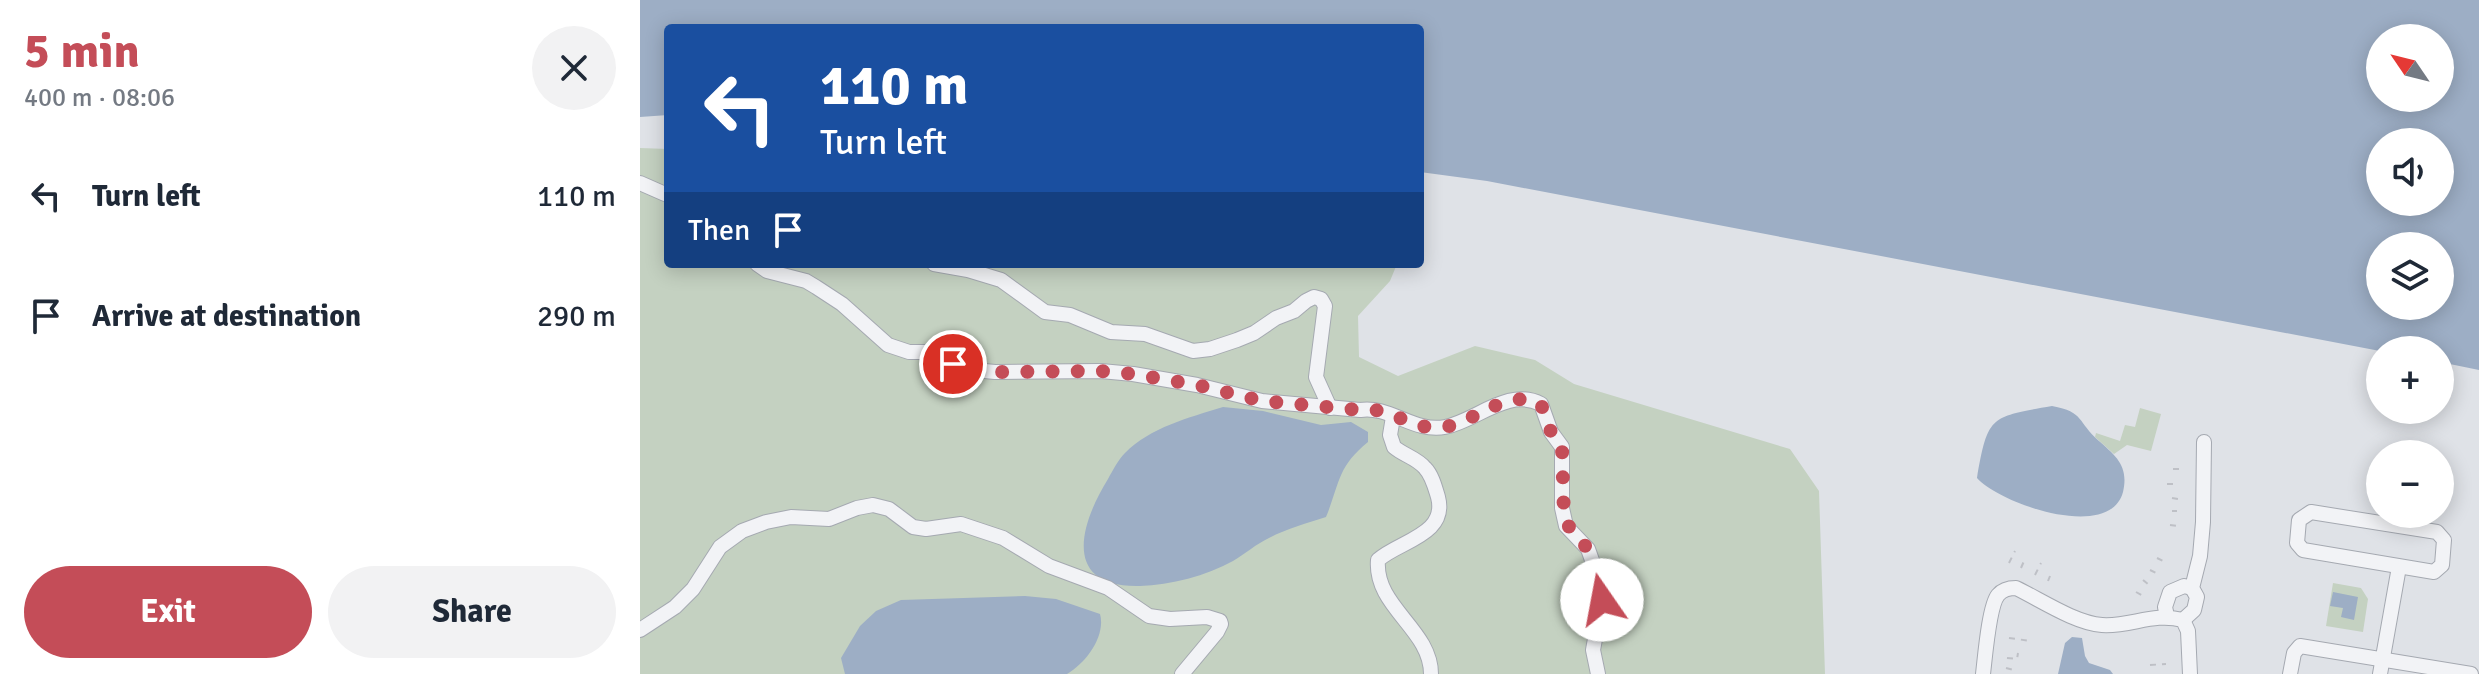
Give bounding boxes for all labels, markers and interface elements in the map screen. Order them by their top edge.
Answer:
text: 5 min [24,22,140,81]
north arrow [2366,24,2454,112]
map controls [2366,24,2454,528]
button: close [532,26,616,110]
text: 110 m [820,51,968,120]
icon: left [688,56,792,160]
text: 400 m · 08:06 [24,82,175,114]
text: Turn left [820,120,947,165]
button: sound [2366,128,2454,216]
icon: left [24,174,68,218]
text: Turn left [92,178,201,215]
text: 110 m [537,178,616,215]
icon: arrive [766,208,810,252]
text: Then [688,212,750,249]
button: layers [2366,232,2454,320]
icon: arrive [24,294,68,338]
text: Arrive at destination [92,298,361,335]
text: 290 m [537,298,616,335]
pin [919,330,987,398]
button: + [2366,336,2454,424]
icon: arrive [931,342,975,386]
button: − [2366,440,2454,528]
position arrow [1560,558,1644,642]
button: Exit [24,566,312,658]
button: Share [328,566,616,658]

